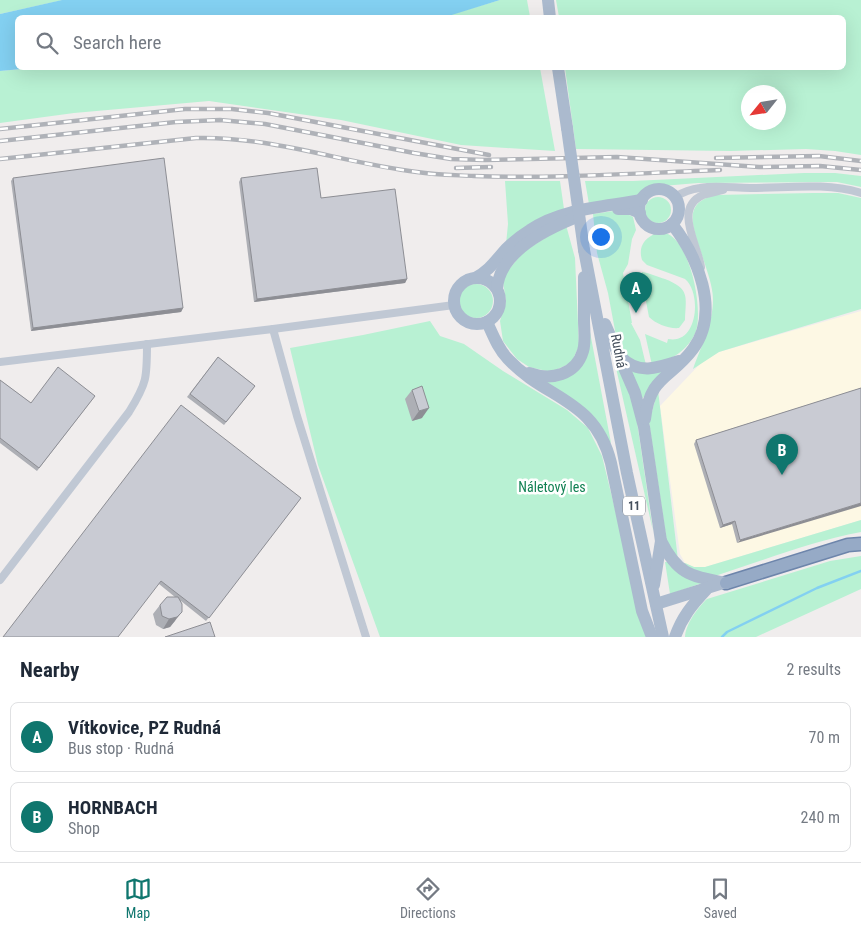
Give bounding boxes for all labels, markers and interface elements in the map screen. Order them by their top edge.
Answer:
search box [15,15,846,70]
icon: search [33,29,61,57]
text: Search here [73,31,161,54]
north arrow [741,85,786,130]
your location [588,224,614,250]
pin: A [620,272,652,313]
street label: Rudná [608,332,630,370]
pin: B [766,434,798,475]
park label: Náletový les [518,479,586,495]
road number: 11 [623,496,645,516]
text: Nearby [20,658,79,682]
text: 2 results [786,660,841,679]
text: Vítkovice, PZ Rudná [68,716,221,739]
text: A [32,728,42,747]
text: 70 m [808,728,840,747]
text: Bus stop · Rudná [68,739,174,758]
text: HORNBACH [68,796,158,819]
text: B [33,808,41,827]
text: 240 m [801,808,840,827]
text: Shop [68,819,100,838]
tab: Map [124,875,152,921]
tab: Directions [400,875,456,921]
tab: Saved [704,875,737,921]

